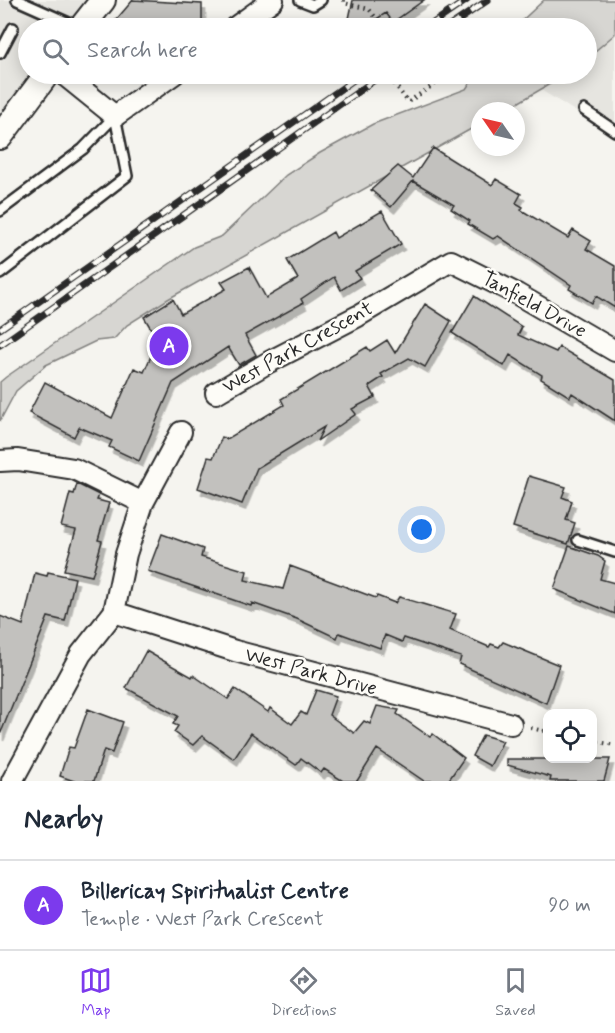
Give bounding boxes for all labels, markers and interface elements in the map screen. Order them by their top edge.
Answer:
search box [18,18,597,84]
icon: search [39,35,72,68]
text: Search here [87,37,198,65]
north arrow [471,102,525,156]
street label: Tanfield Drive [477,265,591,345]
street label: West Park Crescent [218,295,378,401]
pin: A [150,324,188,368]
your location [407,515,436,544]
street label: West Park Drive [242,641,380,703]
map controls [543,709,597,763]
button: locate [543,709,597,763]
text: Nearby [24,803,103,837]
text: Billericay Spiritualist Centre [81,878,349,906]
text: A [37,892,50,919]
text: 90 m [548,892,591,919]
text: Temple · West Park Crescent [81,906,324,933]
tab: Map [79,964,112,1021]
tab: Directions [271,964,337,1021]
tab: Saved [495,964,536,1021]

